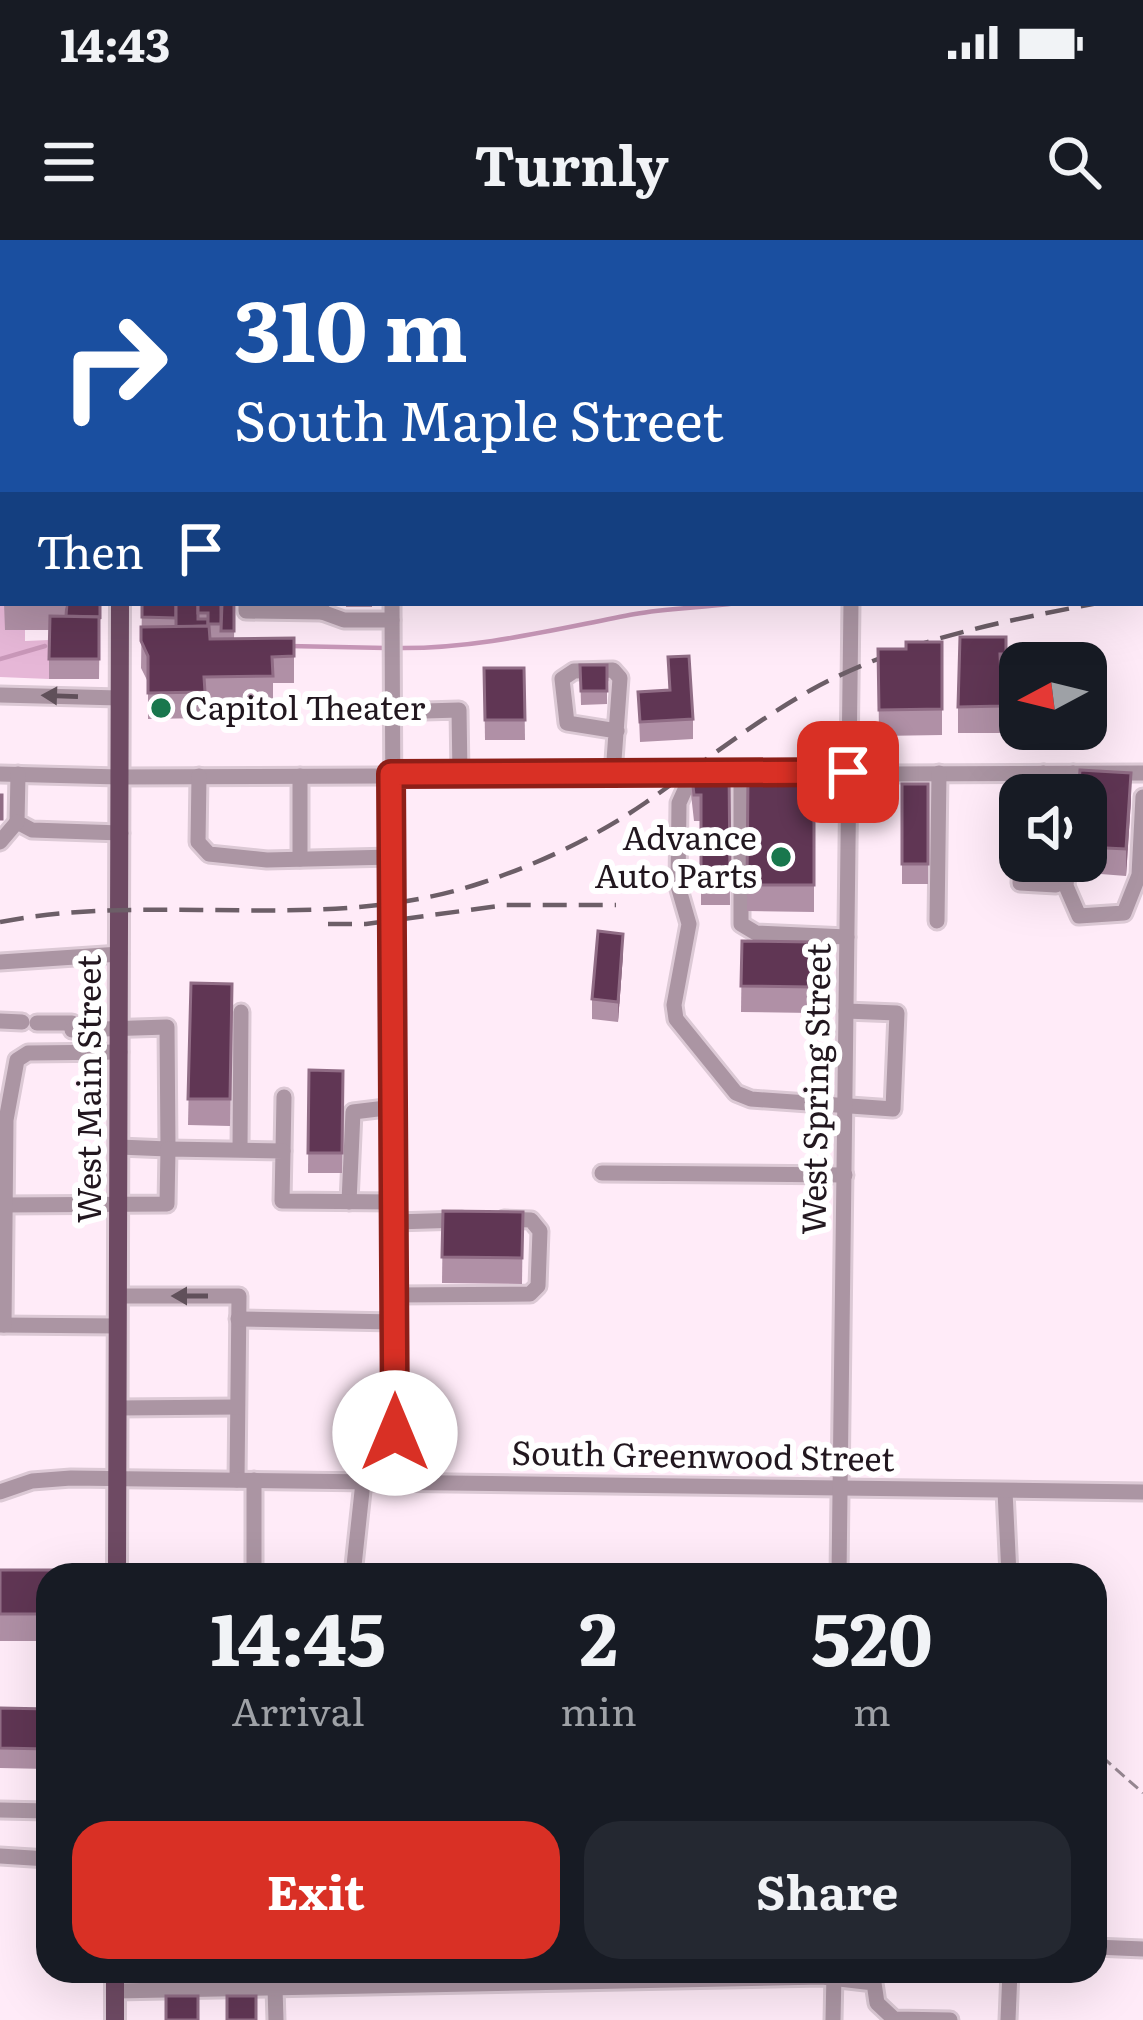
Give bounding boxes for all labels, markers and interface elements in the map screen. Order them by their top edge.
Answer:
text: 14:43 [60,9,170,76]
text: Turnly [474,122,669,203]
icon: menu [36,129,102,195]
icon: search [1041,129,1107,195]
text: 310 m [234,263,468,388]
icon: right [36,288,192,444]
text: South Maple Street [234,377,724,458]
text: Then [36,516,144,583]
icon: arrive [168,516,234,582]
north arrow [999,642,1107,750]
map controls [999,642,1107,882]
place label: Capitol Theater [185,681,426,730]
one-way arrow [40,687,78,706]
marker: Capitol Theater [148,695,174,721]
pin [797,721,899,823]
icon: arrive [815,739,881,805]
button: sound [999,774,1107,882]
place label: Advance Auto Parts [595,811,757,898]
marker: Advance Auto Parts [768,844,794,870]
street label: West Spring Street [786,942,841,1235]
street label: West Main Street [62,954,111,1223]
one-way arrow [170,1286,208,1306]
position arrow [332,1370,458,1496]
street label: South Greenwood Street [511,1426,896,1481]
text: 14:45 [210,1581,386,1688]
text: 2 [579,1581,618,1688]
text: 520 [811,1581,933,1688]
text: Arrival [232,1680,365,1738]
text: min [560,1680,637,1738]
text: m [853,1680,891,1738]
button: Exit [72,1821,560,1959]
button: Share [584,1821,1071,1959]

